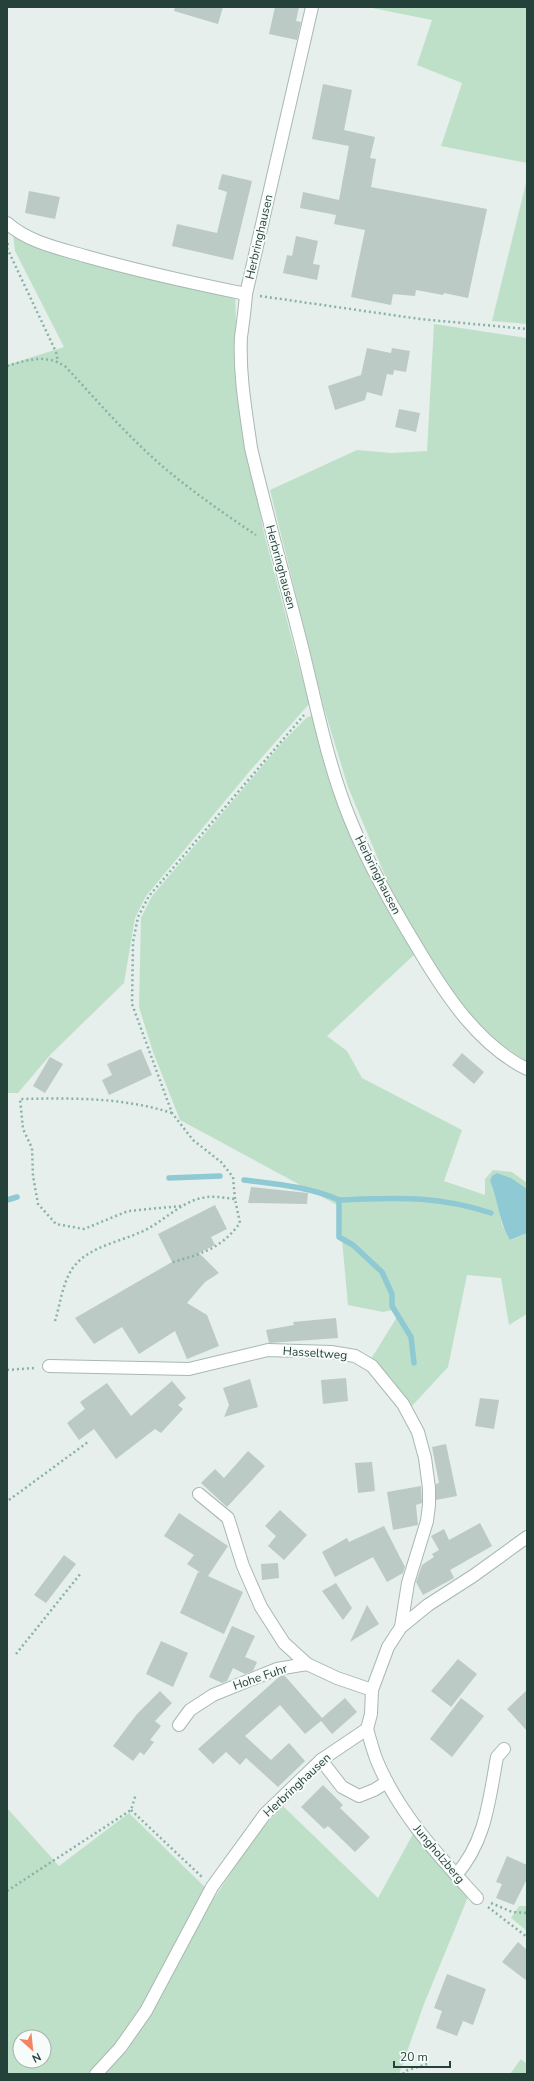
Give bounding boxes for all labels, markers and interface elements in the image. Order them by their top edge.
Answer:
street label: Herbringhausen [241,193,277,281]
street label: Herbringhausen [262,523,300,611]
street label: Herbringhausen [351,833,405,917]
street label: Hasseltweg [282,1343,348,1363]
street label: Hohe Fuhr [231,1660,290,1694]
street label: Herbringhausen [260,1750,334,1820]
street label: Jungholzberg [409,1821,468,1887]
north arrow [12,2029,52,2069]
scale bar [394,2043,450,2069]
text: N [29,2049,43,2066]
text: 20 m [400,2049,428,2065]

